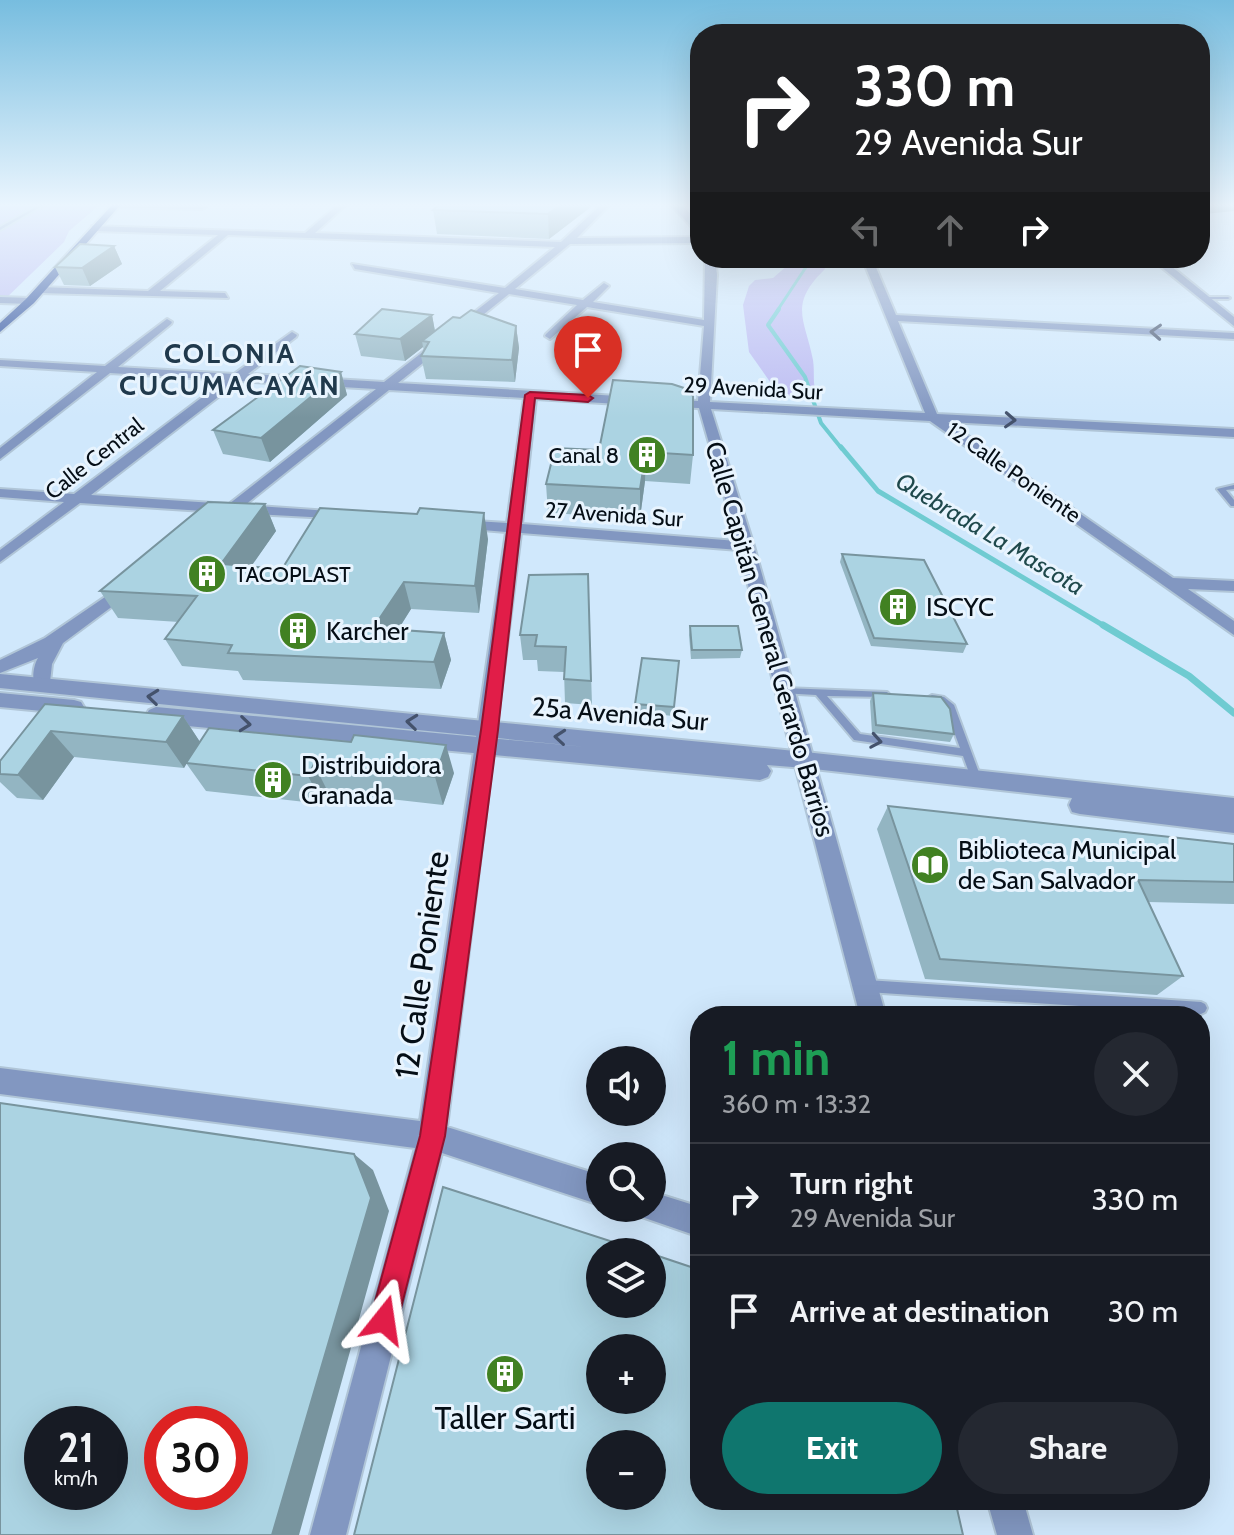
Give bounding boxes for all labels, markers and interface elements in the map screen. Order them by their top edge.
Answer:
text: 330 m [854,52,1015,120]
icon: right [722,56,826,160]
text: 29 Avenida Sur [854,120,1082,164]
icon: left [844,208,888,252]
icon: ahead [928,208,972,252]
icon: right [1012,208,1056,252]
pin [554,316,622,398]
one-way arrow [1149,324,1162,341]
icon: arrive [566,328,610,372]
district label: COLONIA CUCUMACAYÁN [119,336,341,402]
street label: 29 Avenida Sur [683,371,823,406]
street label: Calle Central [40,411,149,505]
one-way arrow [1004,412,1017,429]
street label: 12 Calle Poniente [941,416,1086,529]
building icon: Canal 8 [626,434,668,476]
street label: Calle Capitán General Gerardo Barrios [698,438,842,840]
place label: Canal 8 [549,442,619,469]
water label: Quebrada La Mascota [891,466,1090,601]
street label: 27 Avenida Sur [544,496,684,533]
building icon: TACOPLAST [186,553,228,595]
place label: TACOPLAST [235,561,351,588]
building icon: ISCYC [877,586,919,628]
place label: ISCYC [926,591,994,623]
building icon: Karcher [277,610,319,652]
place label: Karcher [326,615,409,647]
one-way arrow [146,689,159,706]
street label: 25a Avenida Sur [531,690,710,738]
one-way arrow [405,714,418,731]
one-way arrow [239,715,252,732]
one-way arrow [553,728,566,745]
one-way arrow [869,732,883,749]
place label: Distribuidora Granada [301,749,442,811]
building icon: Distribuidora Granada [252,759,294,801]
place label: Biblioteca Municipal de San Salvador [958,834,1176,896]
library icon: Biblioteca Municipal de San Salvador [909,844,951,886]
street label: 12 Calle Poniente [386,849,457,1081]
text: 1 min [722,1029,830,1087]
button: close [1094,1032,1178,1116]
map controls [586,1046,666,1510]
button: sound [586,1046,666,1126]
text: 360 m · 13:32 [722,1088,871,1120]
button: search [586,1142,666,1222]
text: Turn right [790,1165,913,1202]
icon: right [722,1177,766,1221]
text: 330 m [1092,1181,1178,1218]
text: 29 Avenida Sur [790,1202,955,1234]
button: layers [586,1238,666,1318]
position arrow [342,1278,426,1362]
icon: arrive [722,1289,766,1333]
text: Arrive at destination [790,1293,1050,1330]
text: 30 m [1108,1293,1178,1330]
button: + [586,1334,666,1414]
building icon: Taller Sarti [484,1353,526,1395]
place label: Taller Sarti [435,1398,575,1437]
button: Exit [722,1402,942,1494]
button: Share [958,1402,1178,1494]
speed limit sign: 30 [144,1406,248,1510]
text: 21 [58,1423,94,1472]
button: − [586,1430,666,1510]
text: km/h [54,1466,98,1490]

